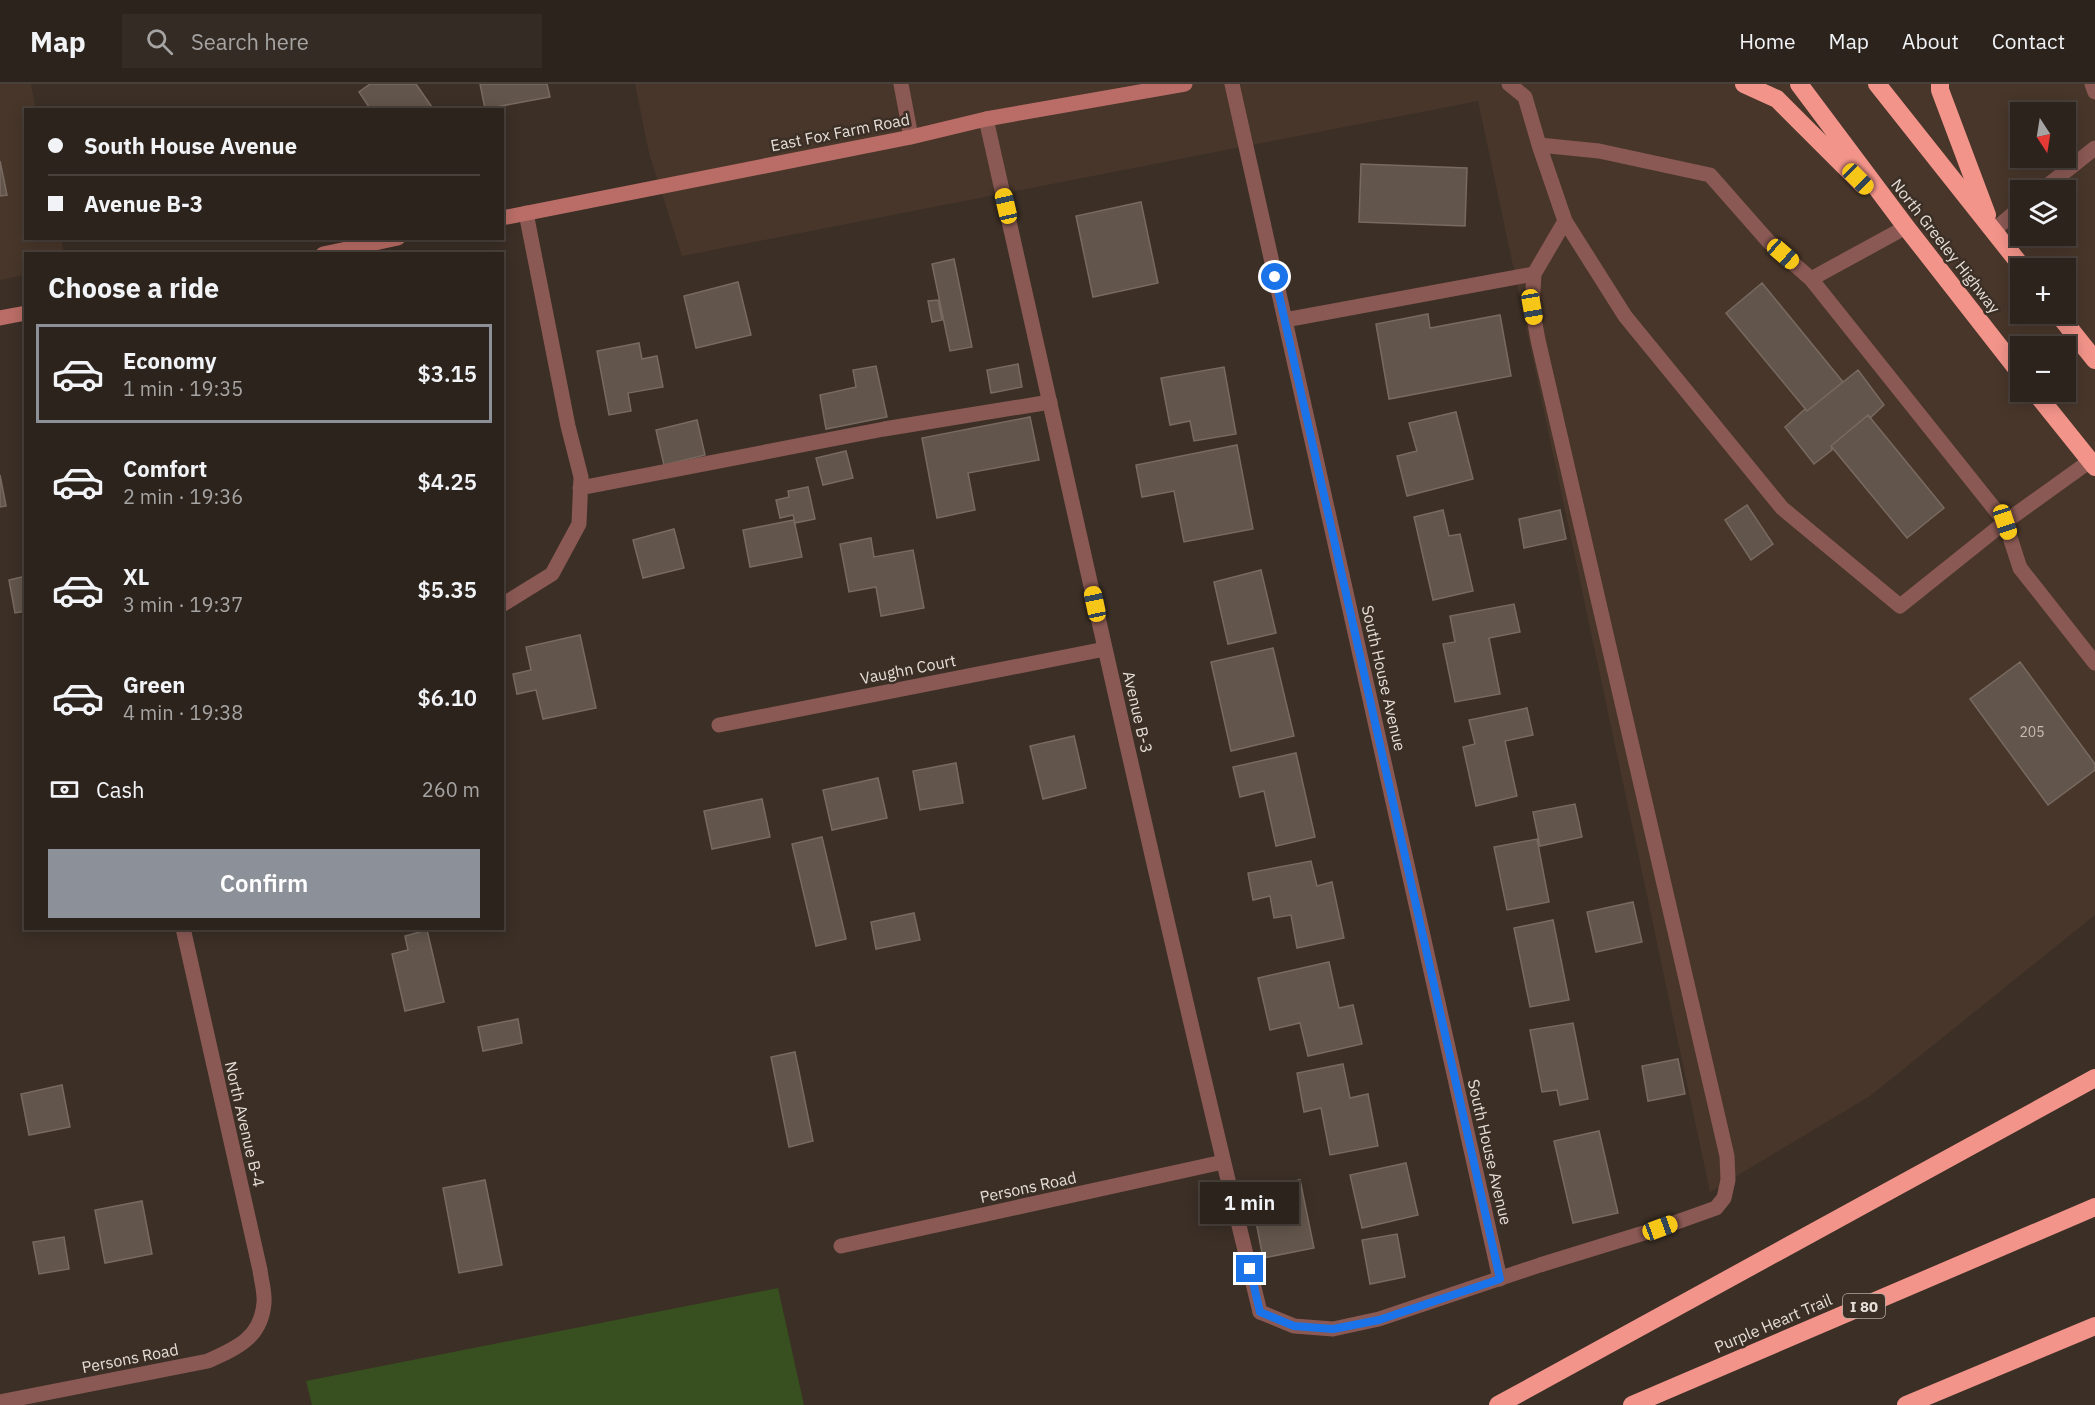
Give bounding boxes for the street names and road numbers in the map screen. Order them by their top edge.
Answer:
street label: East Fox Farm Road [769,109,911,155]
street label: North Greeley Highway [1887,175,2005,317]
street label: South House Avenue [1358,603,1411,753]
street label: Vaughn Court [859,650,957,688]
street label: Avenue B-3 [1119,669,1157,755]
street label: North Avenue B-4 [221,1059,269,1189]
street label: South House Avenue [1464,1077,1517,1227]
street label: Persons Road [978,1167,1078,1207]
street label: Purple Heart Trail [1711,1289,1835,1357]
road number: I 80 [1843,1294,1885,1318]
street label: Persons Road [80,1339,180,1377]

